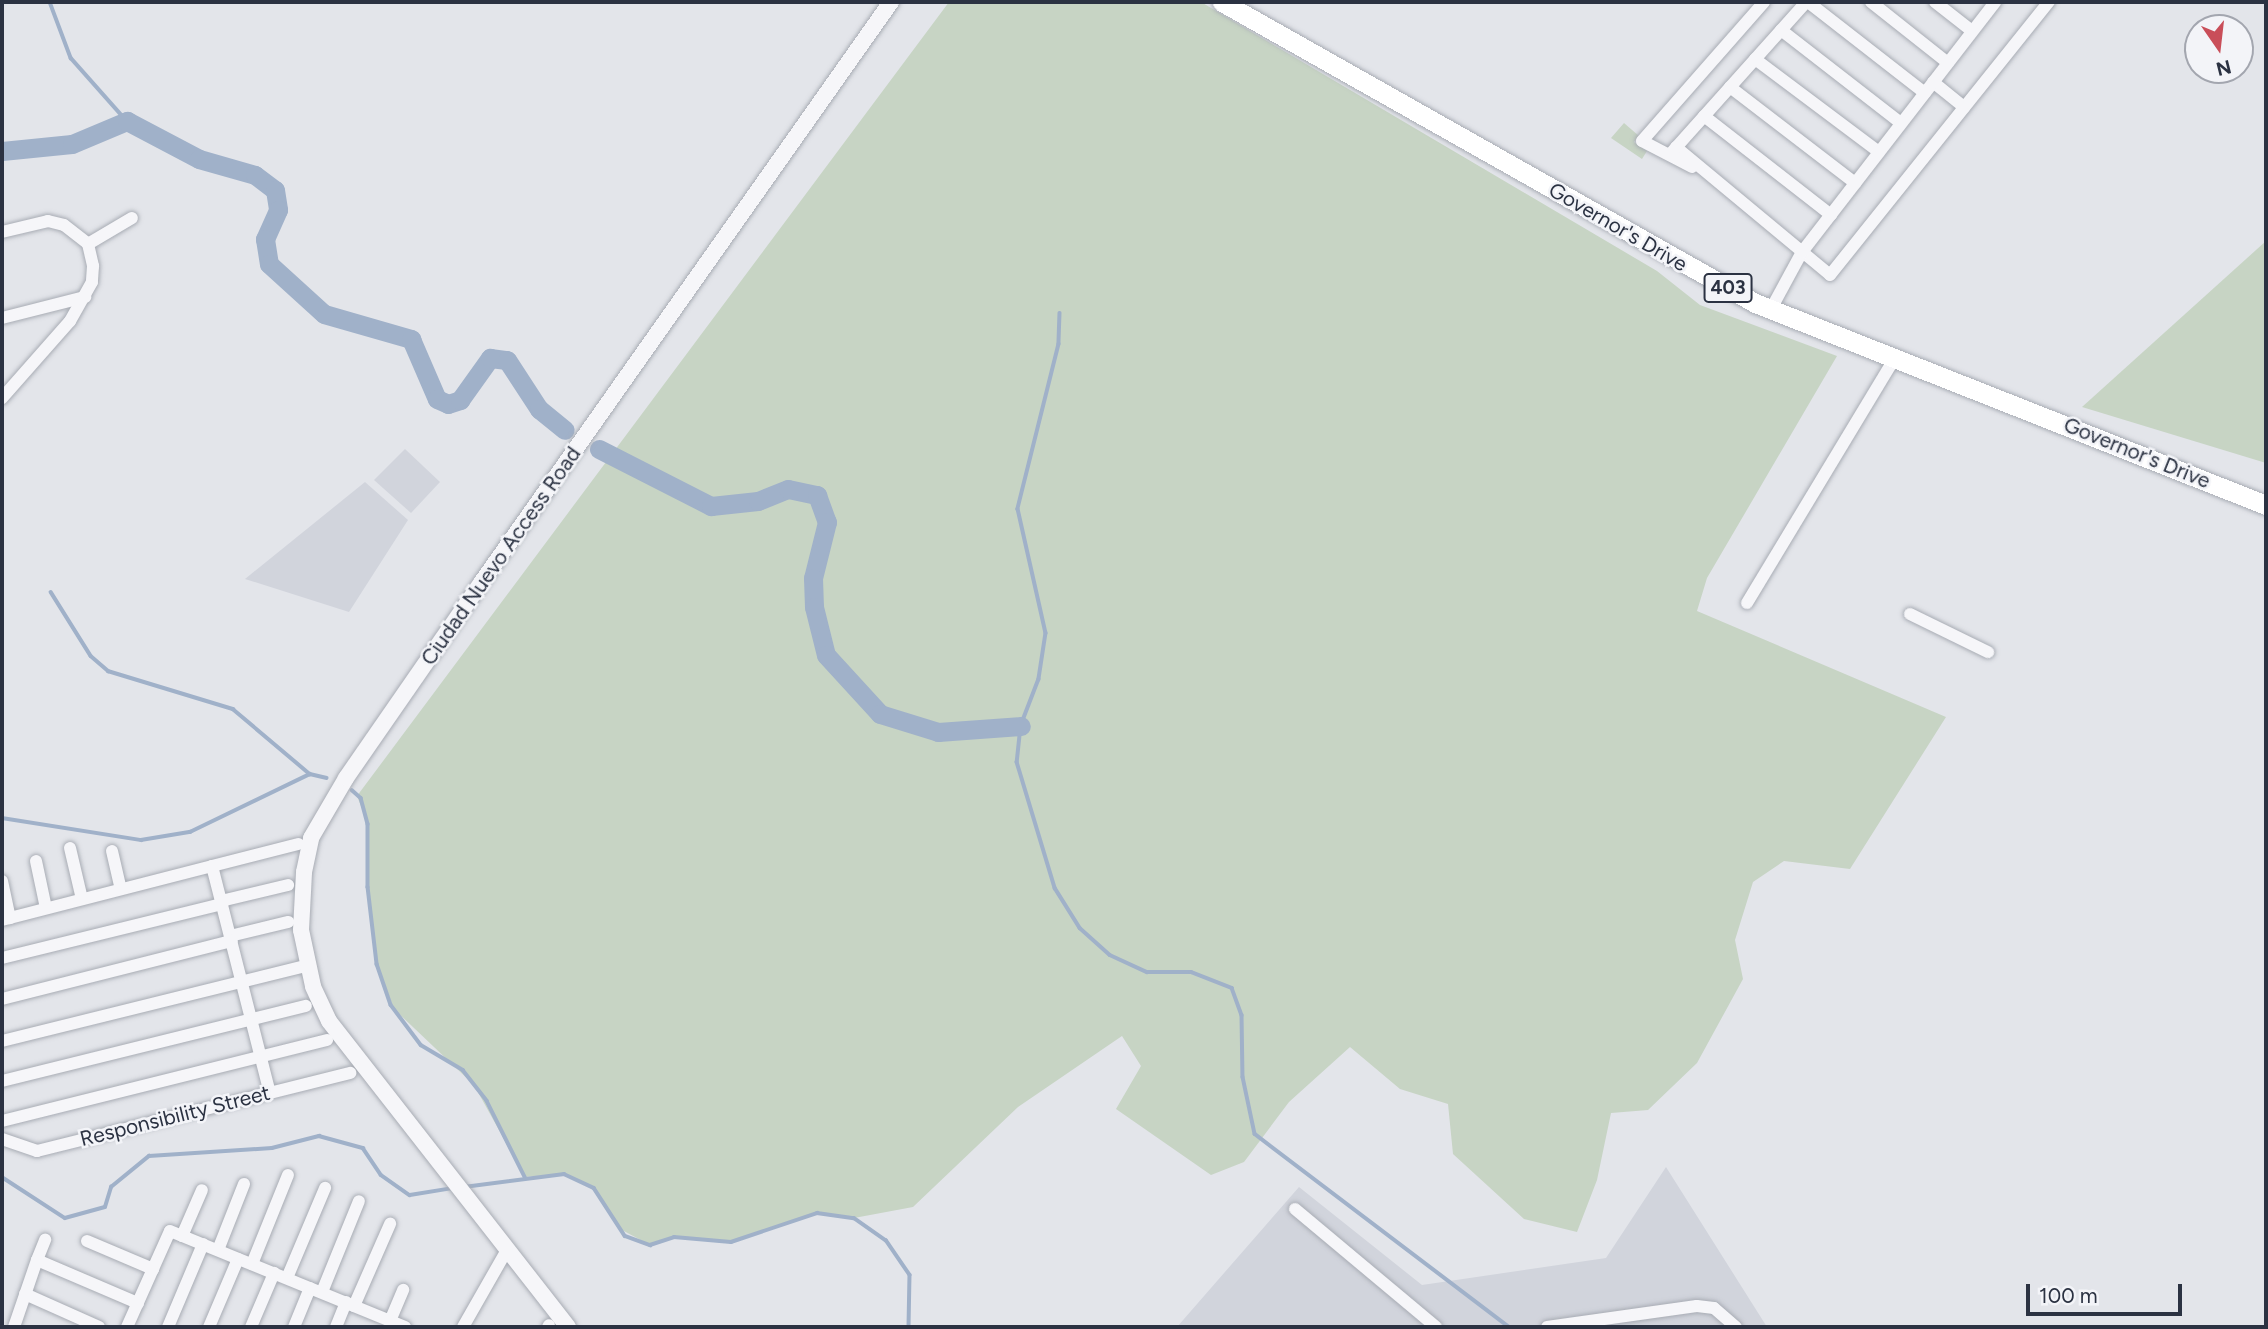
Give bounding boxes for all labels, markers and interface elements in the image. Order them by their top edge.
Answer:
north arrow [2184,14,2254,84]
text: N [2214,55,2234,81]
street label: Governor's Drive [1544,177,1692,277]
road number: 403 [1704,272,1752,304]
street label: Governor's Drive [2060,412,2214,494]
street label: Ciudad Nuevo Access Road [416,442,586,670]
street label: Responsibility Street [77,1080,273,1152]
scale bar [2030,1270,2186,1314]
text: 100 m [2039,1283,2098,1308]

